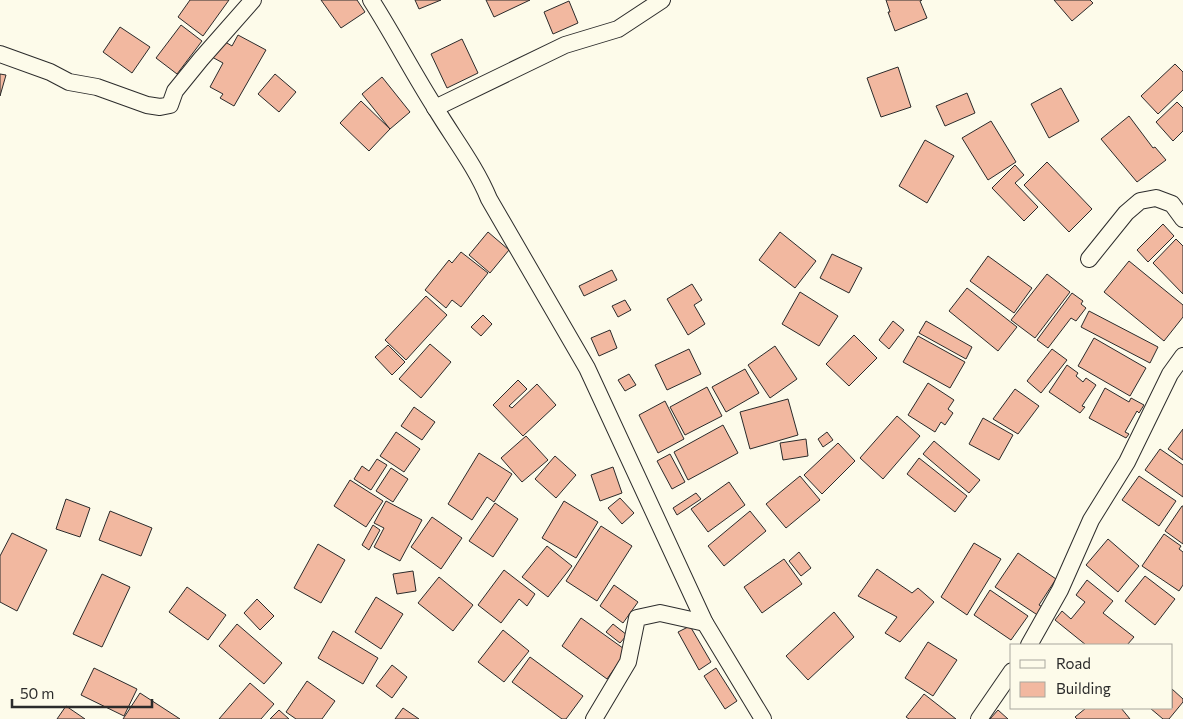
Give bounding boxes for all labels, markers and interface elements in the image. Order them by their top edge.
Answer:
legend [1010,644,1173,709]
text: Road [1056,654,1091,672]
scale bar [12,676,152,708]
text: Building [1056,679,1111,697]
text: 50 m [20,684,54,702]

